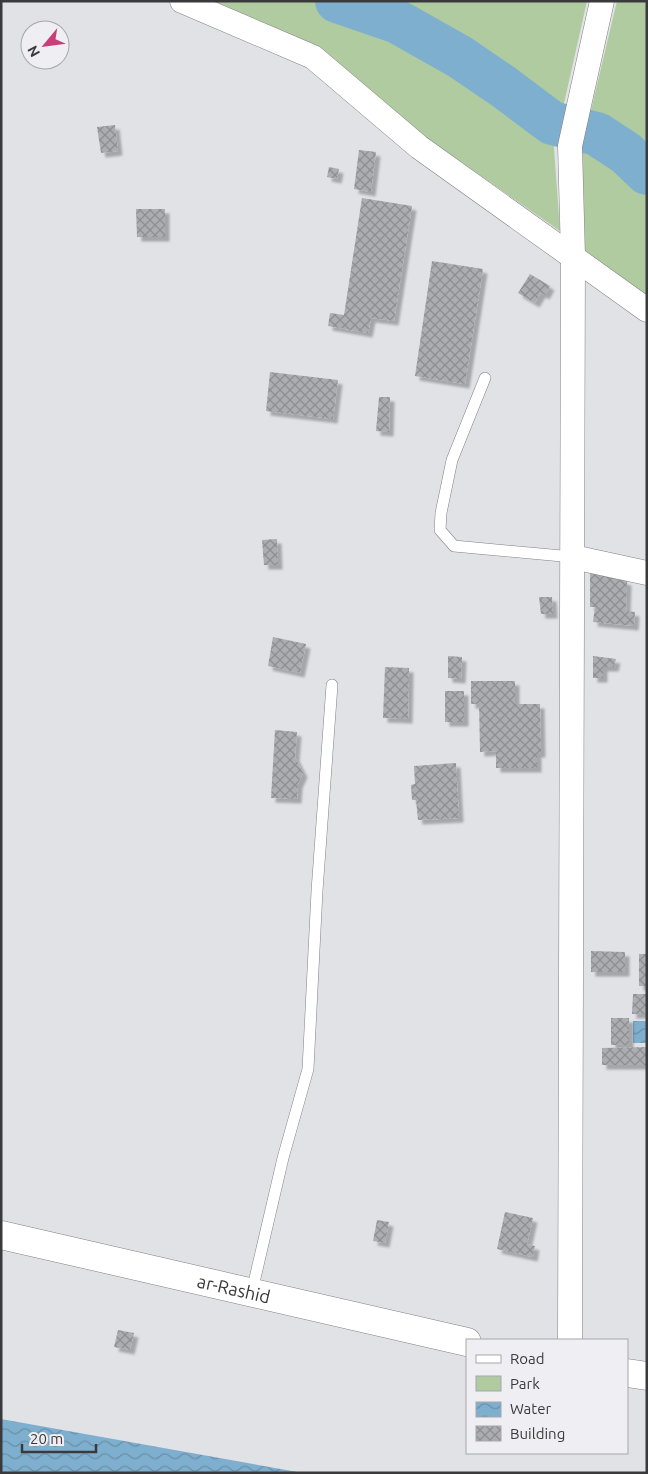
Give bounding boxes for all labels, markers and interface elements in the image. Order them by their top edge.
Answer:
north arrow [20,20,70,70]
text: N [24,43,43,60]
street label: ar-Rashid [195,1270,272,1307]
legend [466,1339,628,1454]
text: Road [510,1350,545,1367]
text: Park [510,1375,540,1392]
text: Water [510,1400,551,1417]
scale bar [22,1422,96,1454]
text: Building [510,1425,565,1442]
text: 20 m [30,1430,63,1447]

